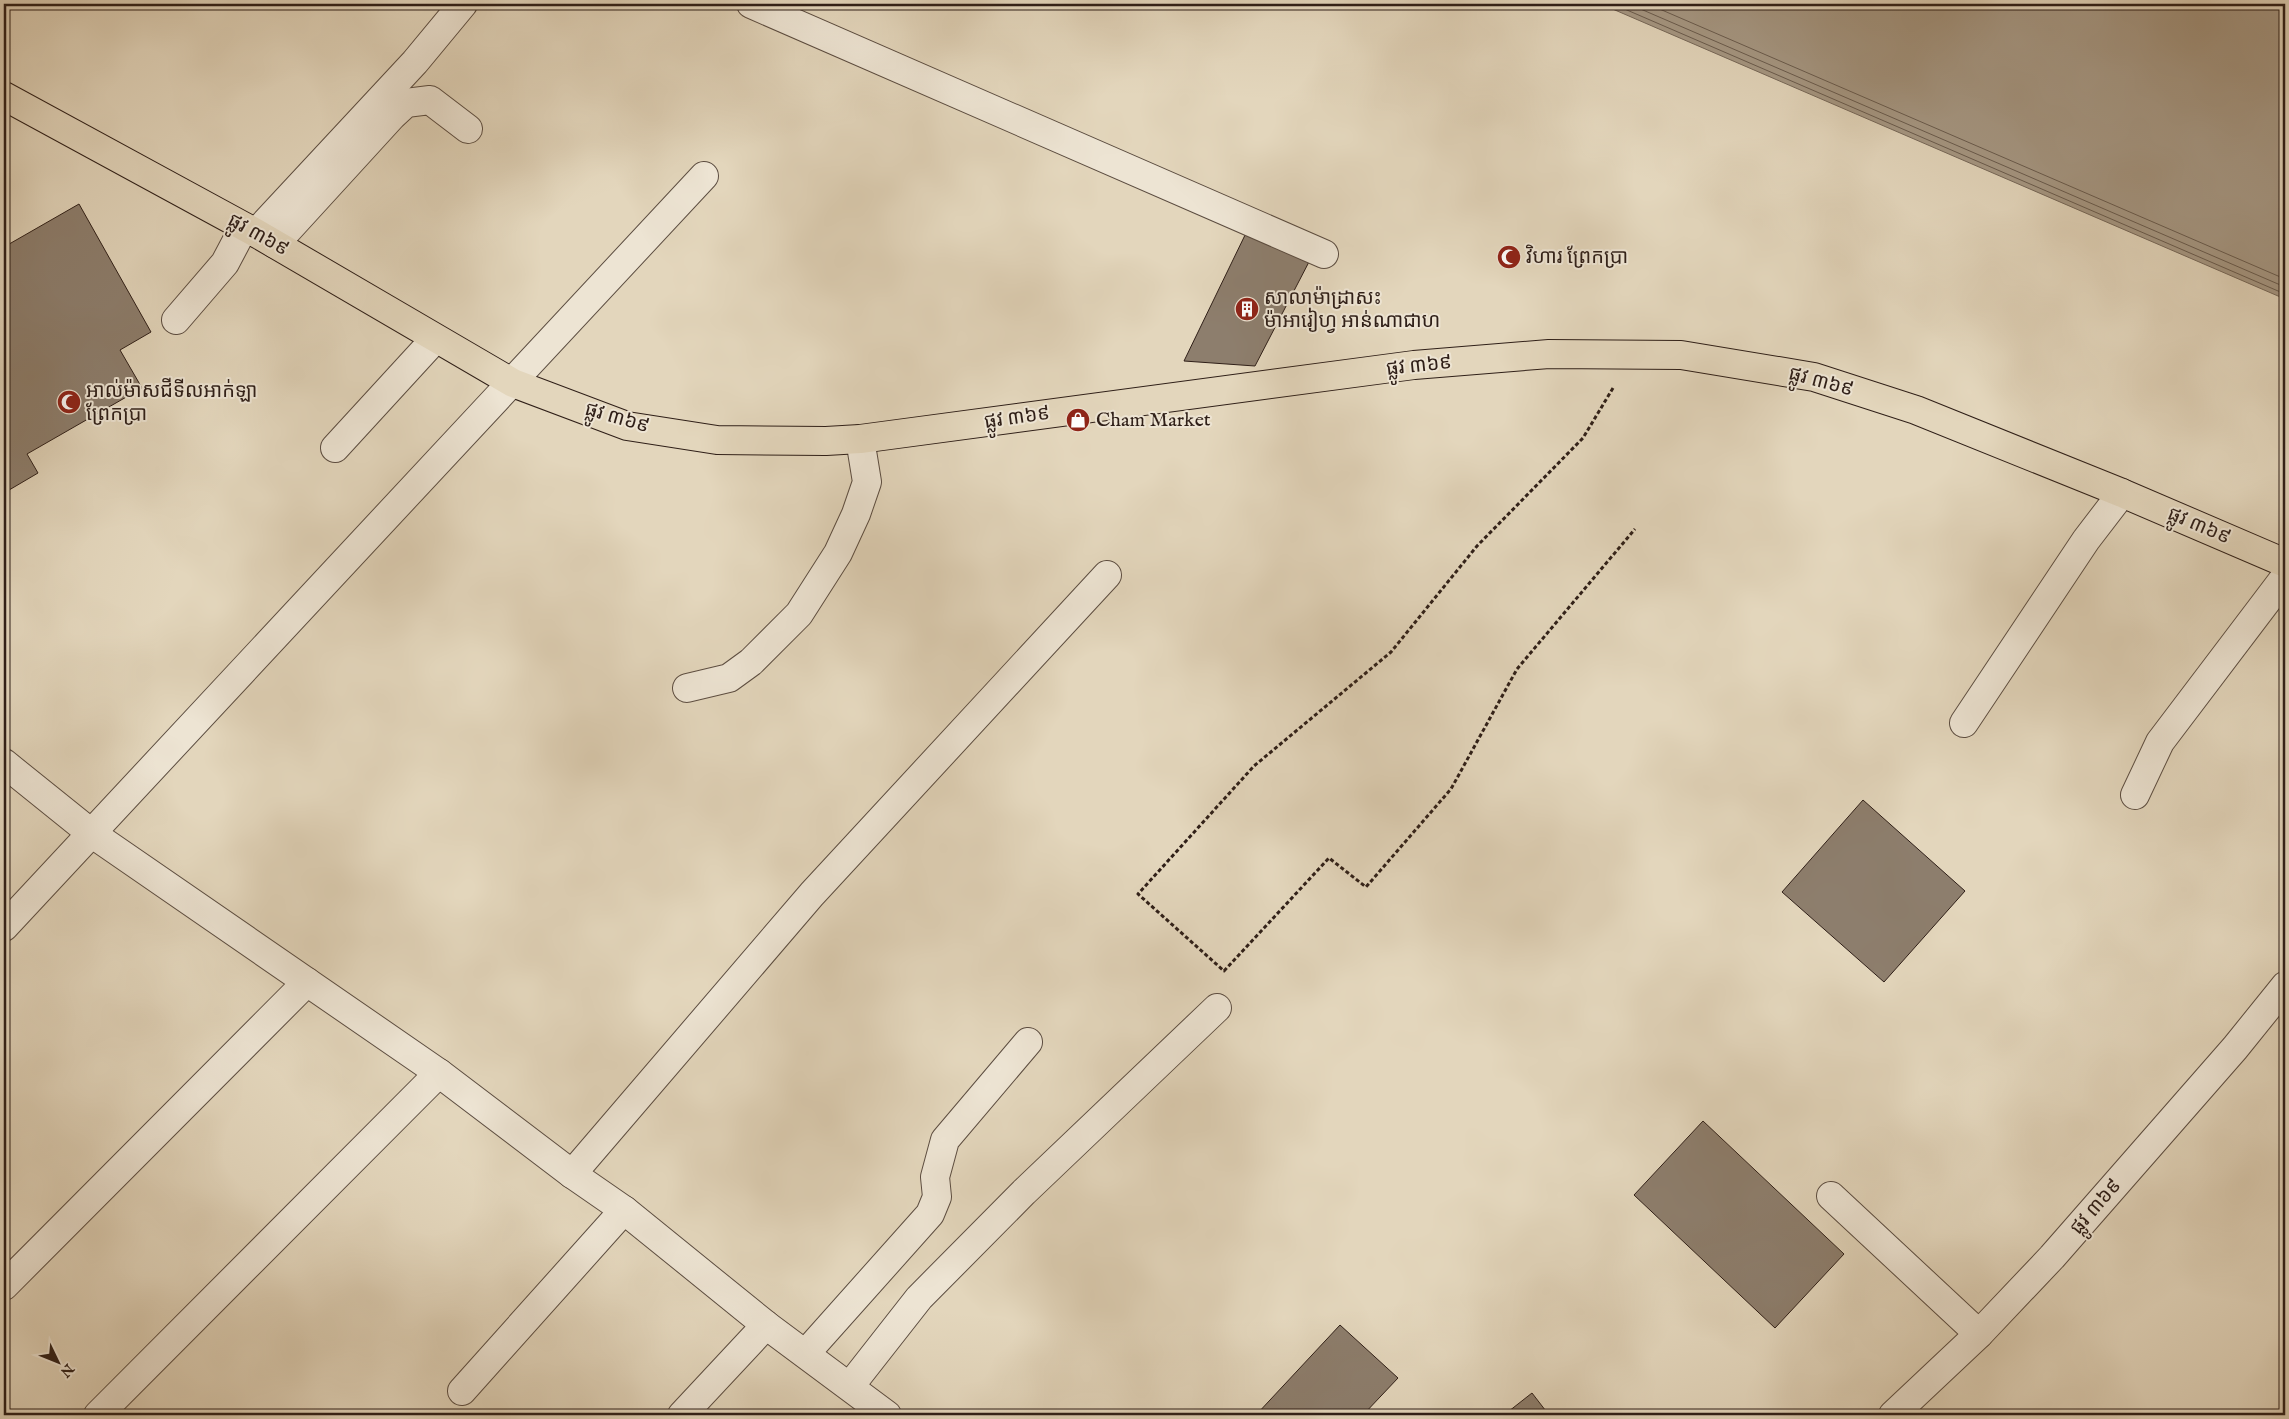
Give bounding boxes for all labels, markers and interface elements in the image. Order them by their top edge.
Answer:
street label: ផ្លូវ ៣៦៩ [221,208,293,266]
mosque icon: វិហារ ព្រែកប្រា [1496,244,1522,270]
place label: វិហារ ព្រែកប្រា [1526,244,1628,270]
place label: សាលាម៉ាដ្រាសះ ម៉ាអារៀហ្វ អាន់ណាជាហ [1264,286,1440,334]
building icon: សាលាម៉ាដ្រាសះ ម៉ាអារៀហ្វ អាន់ណាជាហ [1234,296,1260,322]
street label: ផ្លូវ ៣៦៩ [1385,350,1454,387]
street label: ផ្លូវ ៣៦៩ [1785,361,1856,407]
place label: អាល់ម៉ាសជីទីលអាក់ឡា ព្រែកប្រា [86,377,258,427]
mosque icon: អាល់ម៉ាសជីទីលអាក់ឡា ព្រែកប្រា [56,389,82,415]
street label: ផ្លូវ ៣៦៩ [580,397,652,444]
street label: ផ្លូវ ៣៦៩ [982,401,1052,440]
shop icon: Cham Market [1065,407,1091,433]
place label: Cham Market [1096,408,1211,433]
street label: ផ្លូវ ៣៦៩ [2162,502,2234,555]
street label: ផ្លូវ ៣៦៩ [2065,1174,2131,1243]
north arrow [32,1336,82,1386]
text: N [56,1359,78,1381]

